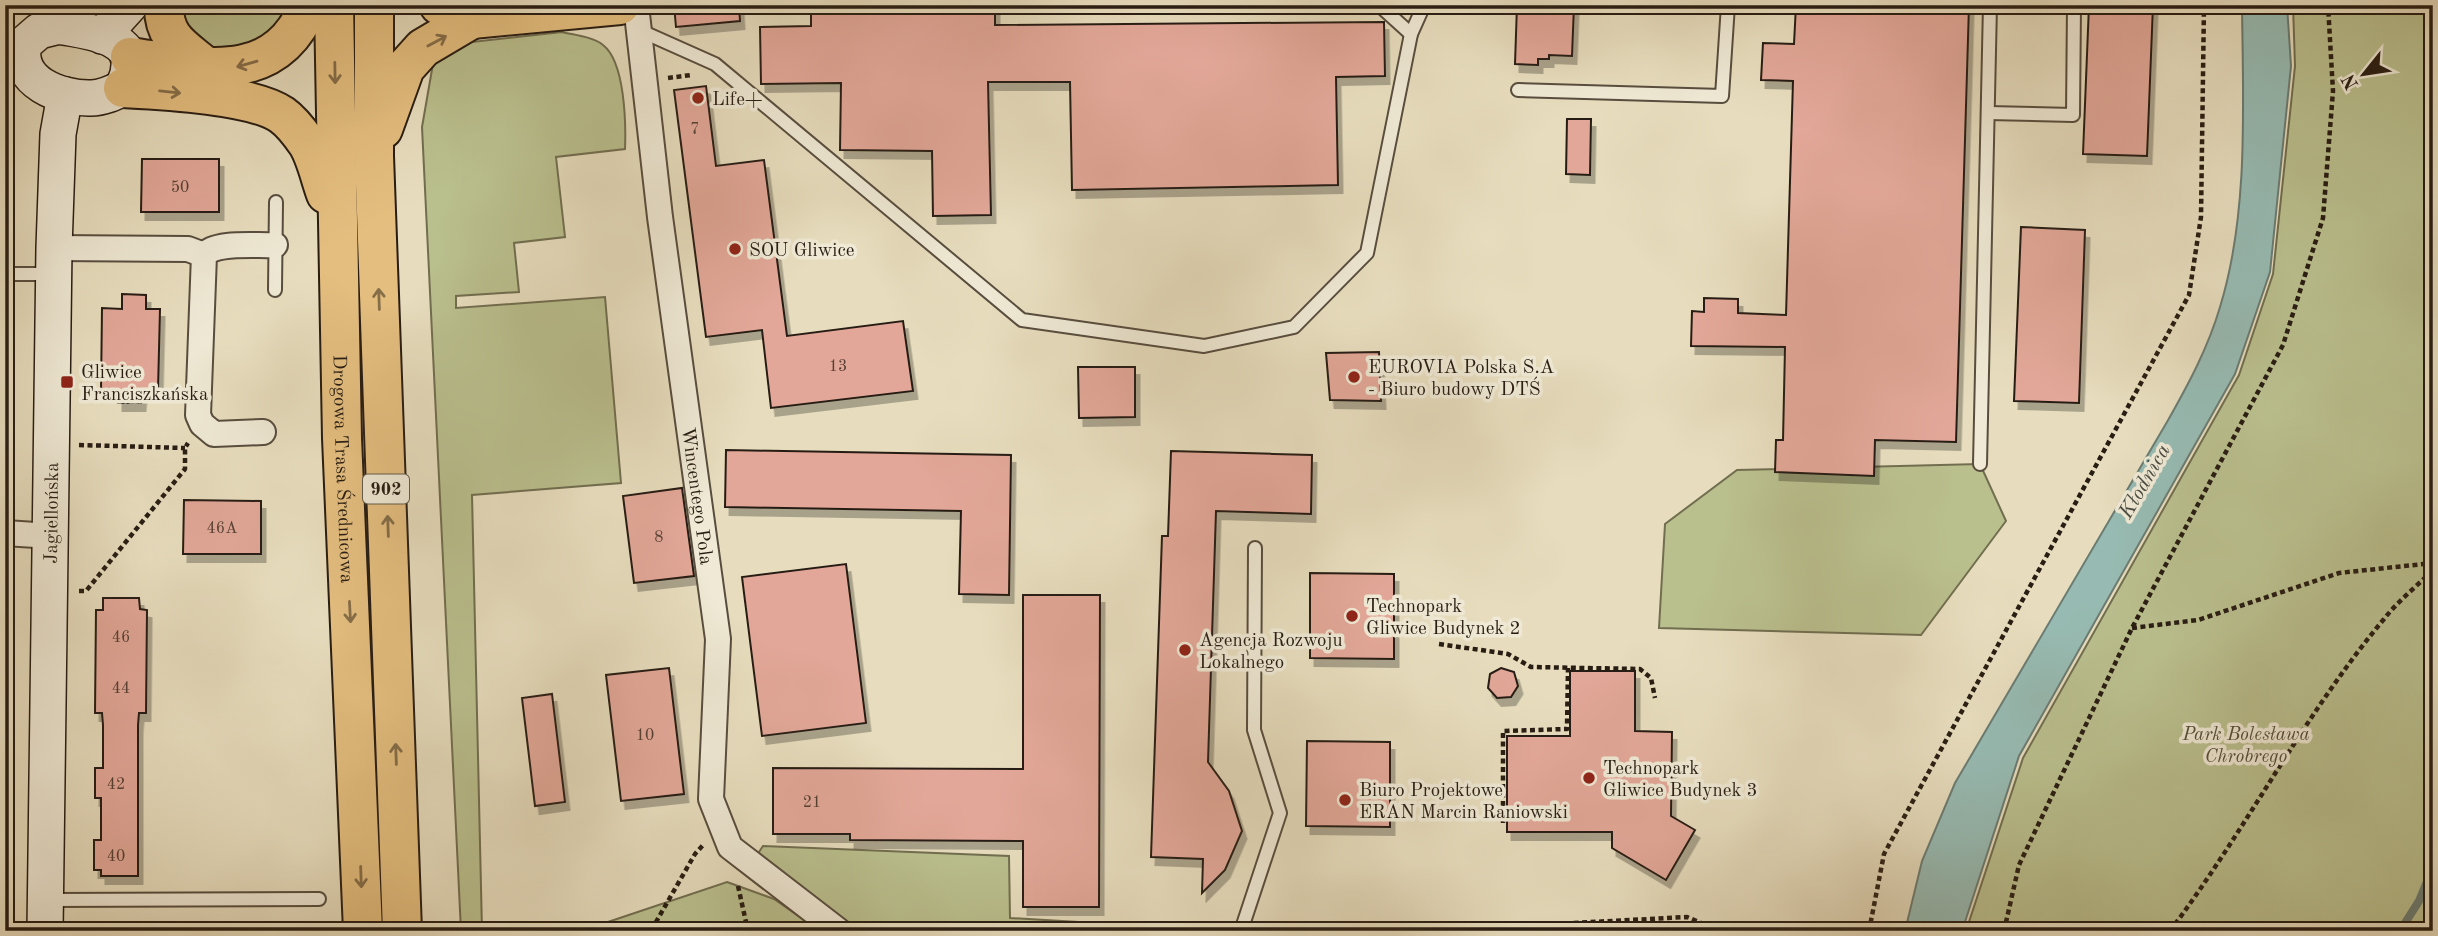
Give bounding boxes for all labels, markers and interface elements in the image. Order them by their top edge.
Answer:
one-way arrow [426,34,446,48]
north arrow [2330,38,2400,108]
one-way arrow [236,58,259,71]
one-way arrow [328,62,342,85]
text: N [2339,70,2363,92]
one-way arrow [158,86,180,99]
marker: Life+ [690,90,706,106]
place label: Life+ [712,91,763,110]
house number: 7 [690,122,700,138]
house number: 50 [171,180,189,196]
marker: SOU Gliwice [727,241,743,257]
place label: SOU Gliwice [749,242,855,261]
one-way arrow [373,288,386,311]
street label: Drogowa Trasa Średnicowa [328,354,357,584]
house number: 13 [829,359,847,375]
place label: EUROVIA Polska S.A - Biuro budowy DTŚ [1368,359,1555,400]
place label: Gliwice Franciszkańska [81,364,209,405]
marker: EUROVIA Polska S.A - Biuro budowy DTŚ [1346,369,1362,385]
marker: Gliwice Franciszkańska [59,374,75,390]
street label: Wincentego Pola [677,426,715,567]
water label: Kłodnica [2115,441,2175,523]
street label: Jagiellońska [43,462,63,564]
road number: 902 [363,475,409,504]
one-way arrow [381,515,394,538]
house number: 46A [207,521,237,537]
house number: 8 [654,530,664,546]
place label: Technopark Gliwice Budynek 2 [1366,598,1521,639]
one-way arrow [343,600,356,623]
marker: Technopark Gliwice Budynek 2 [1344,608,1360,624]
house number: 46 [112,630,130,646]
place label: Agencja Rozwoju Lokalnego [1199,632,1343,673]
marker: Agencja Rozwoju Lokalnego [1177,642,1193,658]
house number: 44 [112,681,130,697]
park label: Park Bolesława Chrobrego [2181,726,2310,767]
house number: 10 [636,728,654,744]
one-way arrow [389,742,402,765]
place label: Technopark Gliwice Budynek 3 [1603,760,1758,801]
marker: Technopark Gliwice Budynek 3 [1581,770,1597,786]
house number: 42 [107,777,125,793]
place label: Biuro Projektowe ERAN Marcin Raniowski [1359,782,1568,823]
marker: Biuro Projektowe ERAN Marcin Raniowski [1337,792,1353,808]
house number: 21 [803,795,821,811]
house number: 40 [107,849,125,865]
one-way arrow [354,865,368,888]

